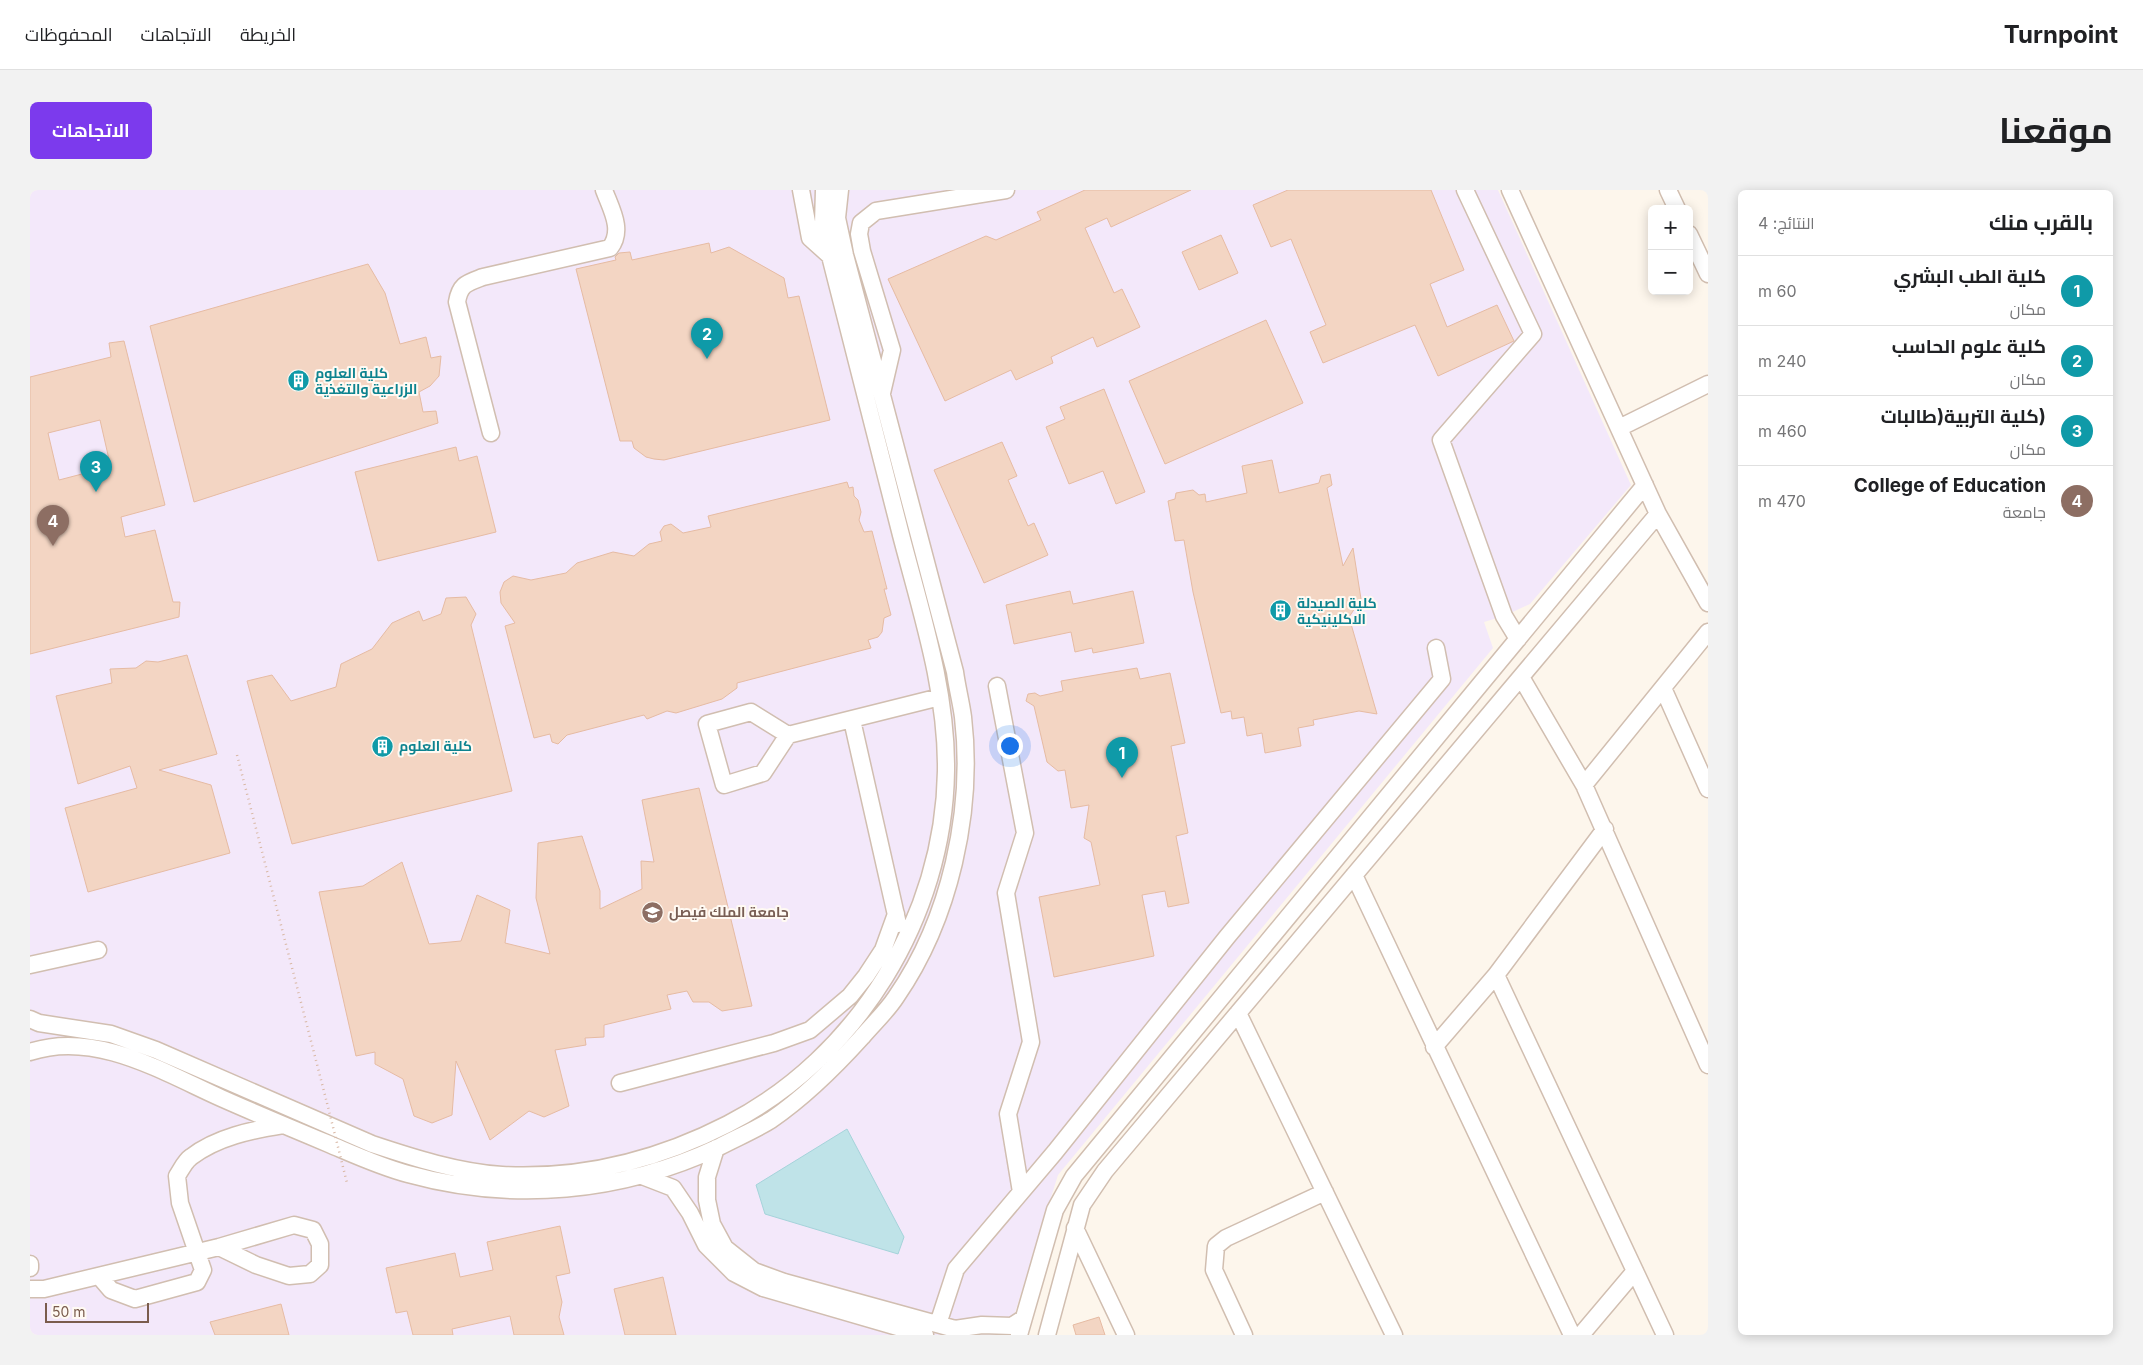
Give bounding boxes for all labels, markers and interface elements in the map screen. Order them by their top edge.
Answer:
text: Turnpoint [2004,20,2118,49]
text: المحفوظات [25,24,113,45]
text: الاتجاهات [141,24,212,45]
text: الخريطة [240,24,296,45]
button: الاتجاهات [30,102,152,159]
text: موقعنا [1999,109,2113,151]
map controls [1648,205,1693,295]
button: + [1648,205,1693,250]
text: بالقرب منك [1989,210,2093,235]
text: النتائج: 4 [1758,213,1815,233]
button: − [1648,250,1693,295]
text: كلية الطب البشري [1893,265,2046,288]
text: 60 m [1758,281,1797,301]
text: 1 [2074,281,2080,301]
text: مكان [2010,299,2046,319]
pin: 2 [691,318,723,359]
text: كلية علوم الحاسب [1892,335,2046,358]
text: 240 m [1758,351,1806,371]
text: 2 [2072,351,2082,371]
place label: كلية العلوم الزراعية والتغذية [315,364,417,398]
building icon: كلية العلوم الزراعية والتغذية [287,369,311,393]
text: مكان [2010,369,2046,389]
text: (كلية التربية(طالبات [1881,405,2046,428]
text: 460 m [1758,421,1807,441]
text: 3 [2072,421,2082,441]
text: مكان [2010,439,2046,459]
pin: 3 [80,451,112,492]
text: College of Education [1854,474,2046,497]
text: 470 m [1758,491,1806,511]
text: 4 [2072,491,2082,511]
text: جامعة [2003,502,2046,522]
pin: 4 [37,505,69,546]
place label: كلية الصيدلة الاكلينيكية [1297,594,1377,627]
building icon: كلية الصيدلة الاكلينيكية [1269,599,1293,623]
your location [997,733,1023,759]
building icon: كلية العلوم [371,734,395,758]
place label: كلية العلوم [399,737,472,756]
pin: 1 [1106,737,1138,778]
school or university icon: جامعة الملك فيصل [641,900,665,924]
place label: جامعة الملك فيصل [669,903,789,921]
scale bar [45,1300,149,1323]
text: 50 m [52,1303,86,1320]

